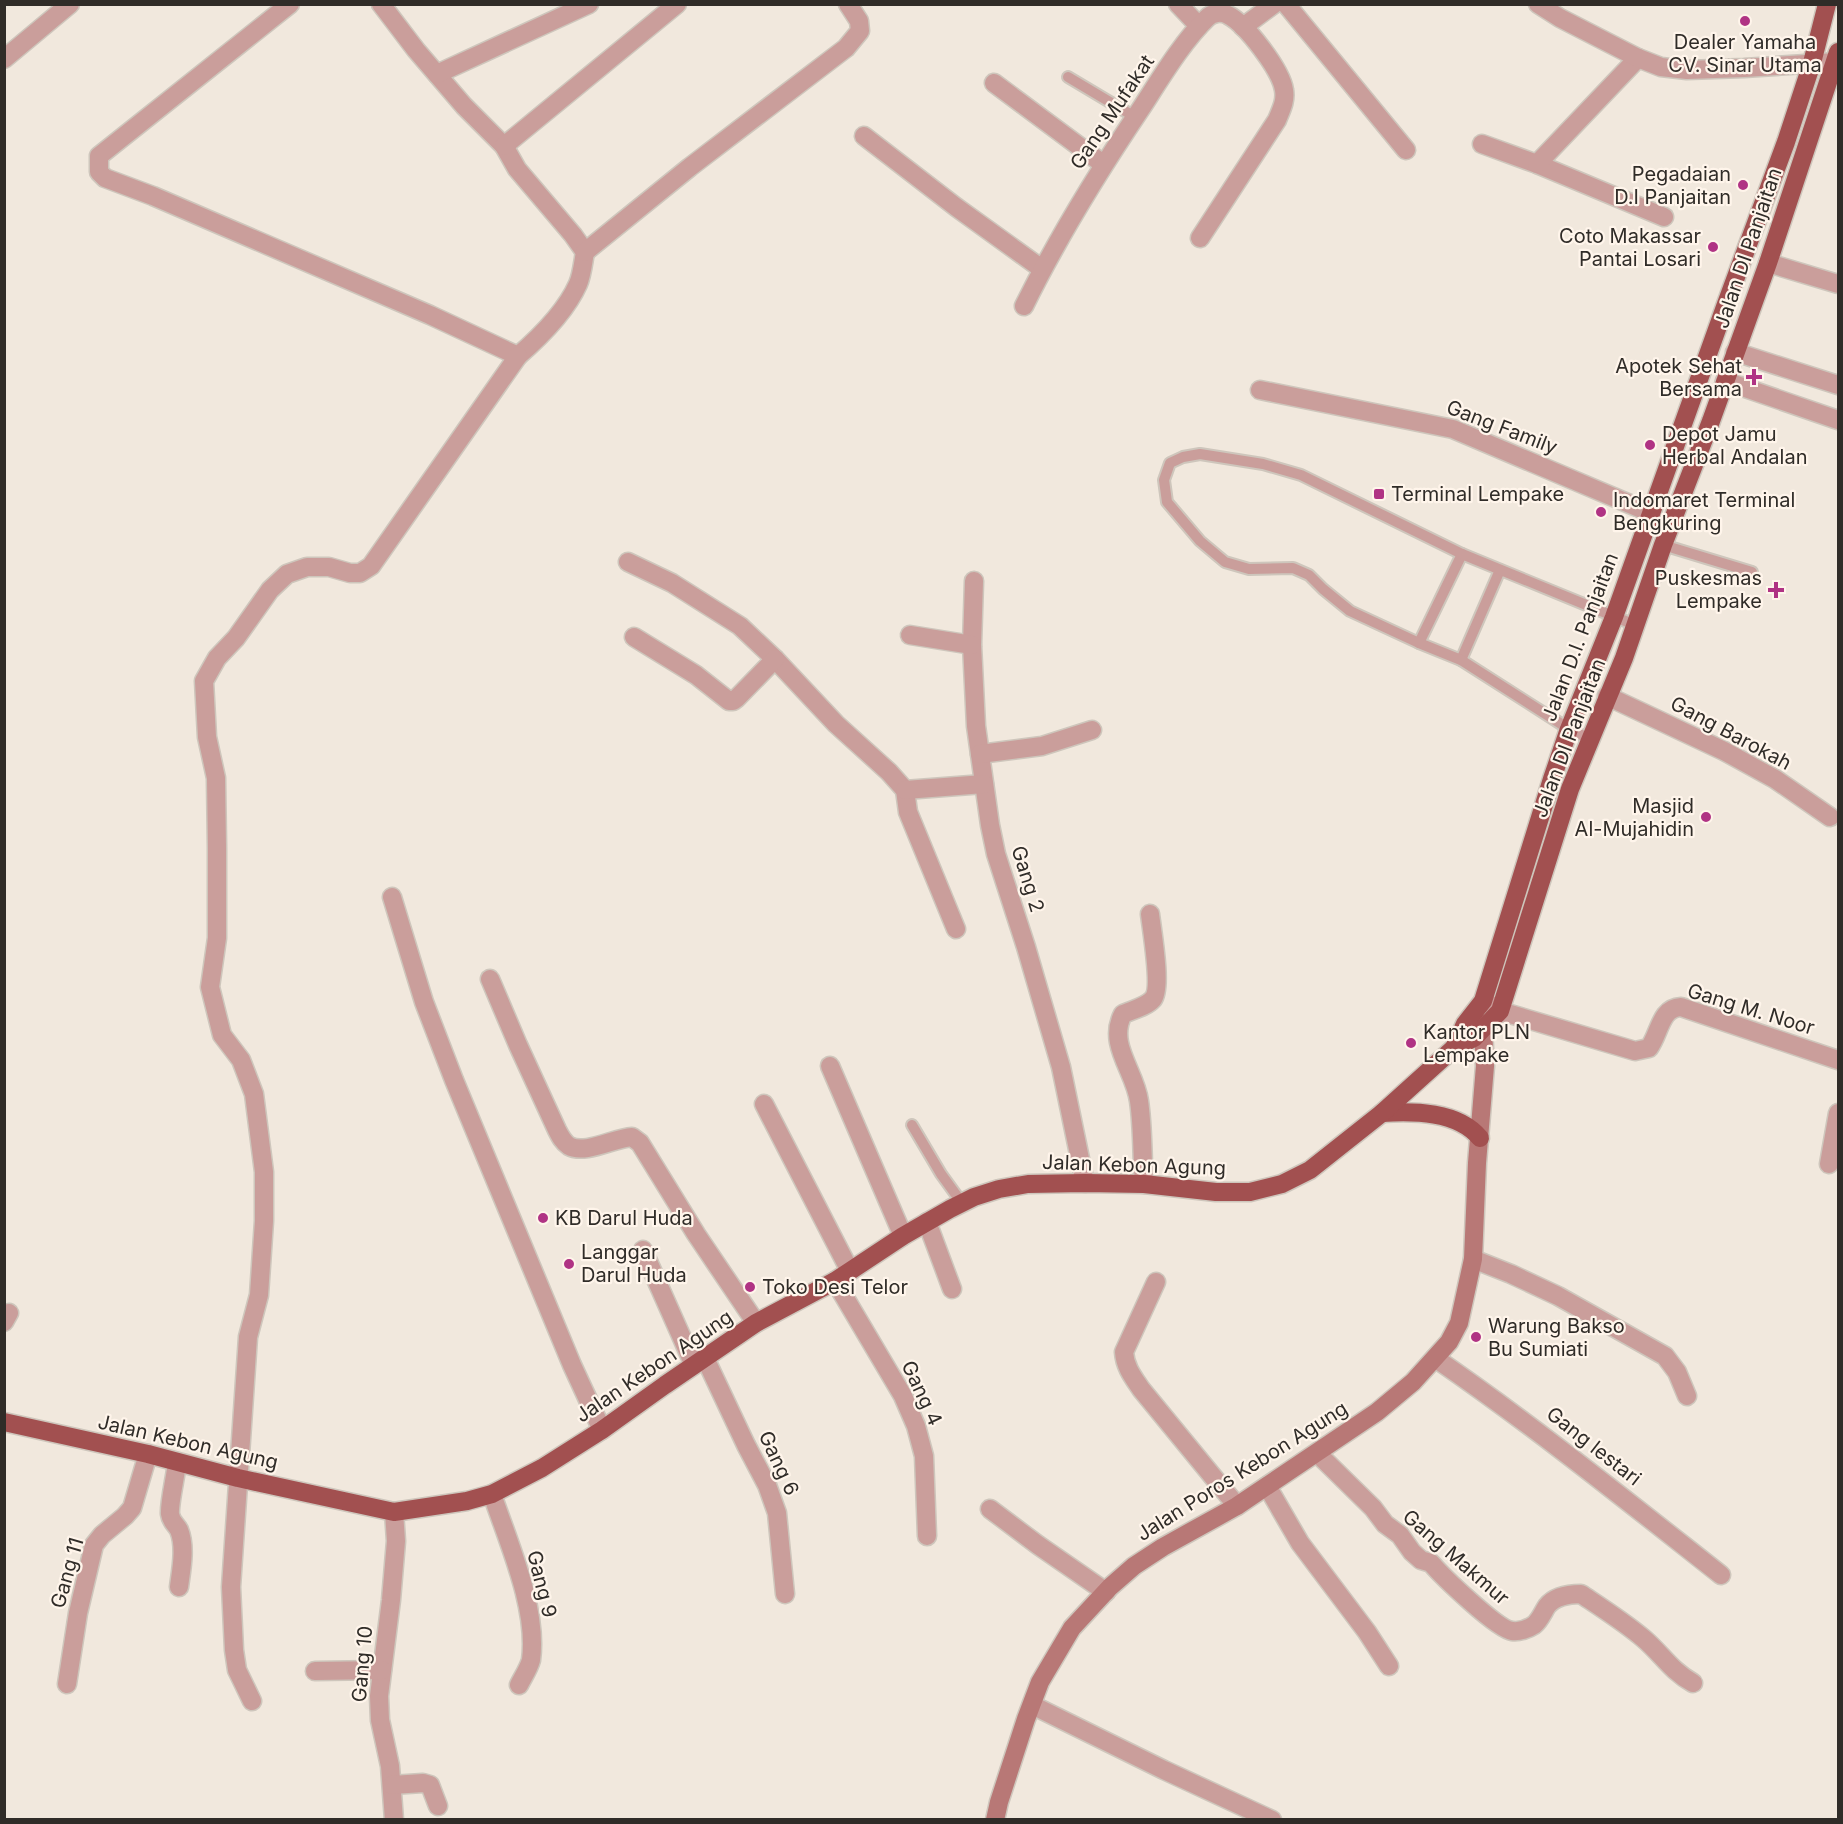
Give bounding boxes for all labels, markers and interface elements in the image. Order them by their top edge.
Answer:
marker: Dealer Yamaha CV. Sinar Utama [1738,14,1752,28]
place label: Dealer Yamaha CV. Sinar Utama [1668,30,1822,77]
street label: Gang Mufakat [1065,50,1159,174]
place label: Pegadaian D.I Panjaitan [1614,162,1731,209]
street label: Jalan DI Panjaitan [1709,165,1787,331]
marker: Pegadaian D.I Panjaitan [1736,178,1750,192]
place label: Coto Makassar Pantai Losari [1559,224,1701,271]
marker: Coto Makassar Pantai Losari [1706,240,1720,254]
place label: Apotek Sehat Bersama [1615,354,1742,401]
marker: Apotek Sehat Bersama [1747,370,1761,384]
street label: Gang Family [1443,395,1561,459]
place label: Depot Jamu Herbal Andalan [1662,422,1808,469]
marker: Depot Jamu Herbal Andalan [1643,438,1657,452]
place label: Terminal Lempake [1391,482,1564,506]
marker: Terminal Lempake [1372,487,1386,501]
place label: Indomaret Terminal Bengkuring [1613,488,1795,535]
marker: Indomaret Terminal Bengkuring [1594,505,1608,519]
street label: Jalan D.I. Panjaitan [1537,549,1623,725]
place label: Puskesmas Lempake [1655,566,1762,613]
marker: Puskesmas Lempake [1767,581,1785,599]
street label: Jalan DI Panjaitan [1528,655,1610,821]
street label: Gang Barokah [1666,691,1796,775]
place label: Masjid Al-Mujahidin [1575,794,1694,841]
marker: Masjid Al-Mujahidin [1699,810,1713,824]
street label: Gang 2 [1007,843,1049,915]
street label: Gang M. Noor [1684,978,1818,1040]
place label: Kantor PLN Lempake [1423,1020,1530,1067]
marker: Kantor PLN Lempake [1404,1036,1418,1050]
street label: Jalan Kebon Agung [1042,1150,1226,1180]
place label: KB Darul Huda [555,1206,693,1230]
marker: KB Darul Huda [536,1211,550,1225]
place label: Langgar Darul Huda [581,1240,687,1287]
marker: Langgar Darul Huda [562,1257,576,1271]
place label: Toko Desi Telor [762,1275,908,1299]
marker: Toko Desi Telor [743,1280,757,1294]
street label: Jalan Kebon Agung [571,1305,737,1427]
place label: Warung Bakso Bu Sumiati [1488,1314,1625,1361]
marker: Warung Bakso Bu Sumiati [1469,1330,1483,1344]
street label: Gang 4 [897,1357,947,1429]
street label: Jalan Poros Kebon Agung [1132,1396,1352,1546]
street label: Gang lestari [1542,1402,1646,1490]
street label: Jalan Kebon Agung [96,1410,280,1474]
street label: Gang 6 [754,1427,804,1499]
street label: Gang Makmur [1398,1504,1514,1610]
street label: Gang 11 [46,1535,88,1611]
street label: Gang 9 [522,1548,562,1620]
street label: Gang 10 [347,1625,377,1703]

